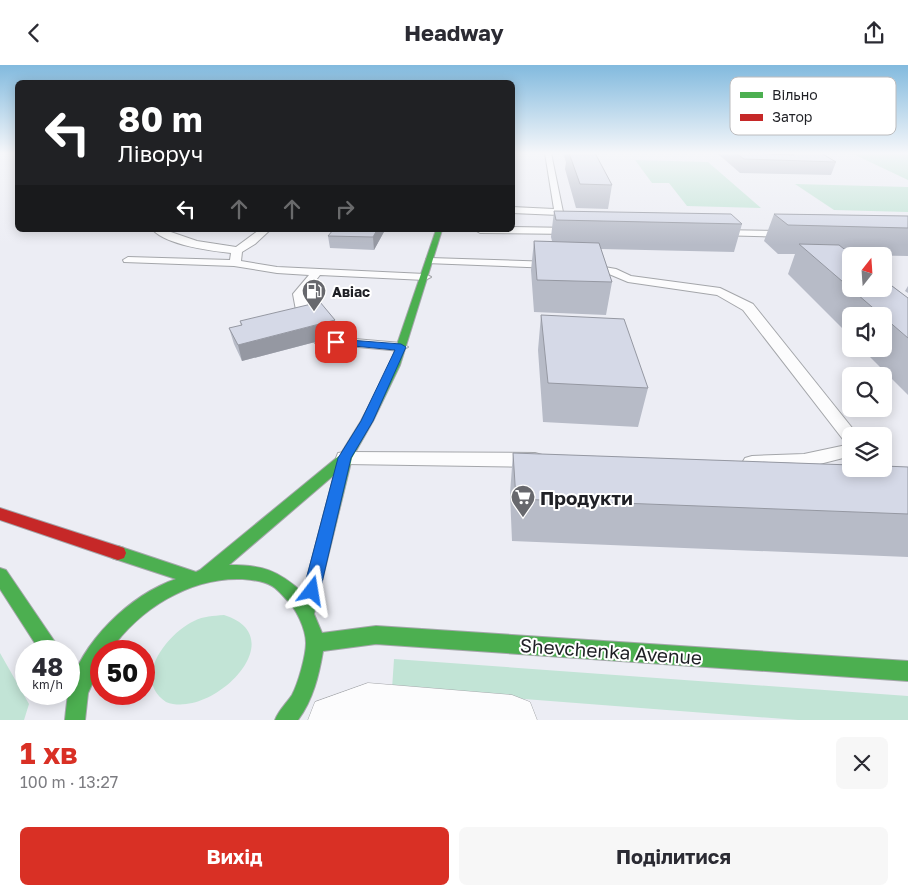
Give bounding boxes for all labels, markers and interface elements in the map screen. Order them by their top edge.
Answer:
icon: back [20,19,48,47]
text: Headway [404,19,504,46]
icon: share [860,19,888,47]
legend [730,77,896,135]
text: Вільно [772,86,818,103]
text: 80 m [118,98,203,140]
icon: left [35,100,100,165]
text: Затор [772,108,812,125]
text: Ліворуч [118,140,203,167]
icon: left [172,195,200,223]
icon: ahead [225,195,253,223]
icon: ahead [278,195,306,223]
icon: right [331,195,359,223]
north arrow [842,247,892,297]
map controls [842,247,892,477]
fuel station icon: Авіас [301,278,327,312]
place label: Авіас [332,283,370,300]
button: sound [842,307,892,357]
pin [315,321,357,363]
icon: arrive [322,328,350,356]
button: search [842,367,892,417]
button: layers [842,427,892,477]
supermarket icon: Продукти [510,484,536,518]
place label: Продукти [540,486,633,509]
position arrow [285,564,337,616]
street label: Shevchenka Avenue [519,633,703,669]
speed limit sign: 50 [90,640,155,705]
text: 48 [32,651,63,682]
text: km/h [32,677,63,692]
text: 1 хв [20,735,78,771]
button: close [836,737,888,789]
text: 100 m · 13:27 [20,772,118,792]
button: Вихід [20,827,449,885]
button: Поділитися [459,827,888,885]

